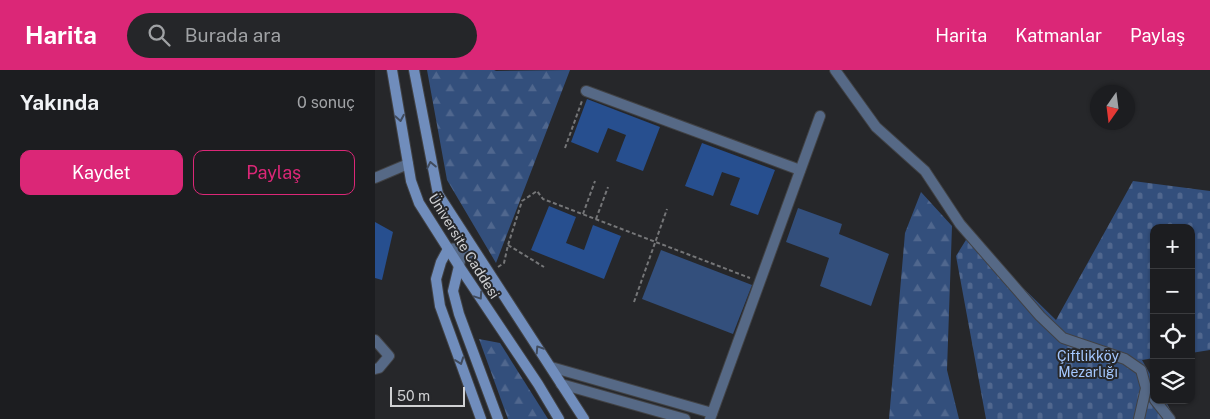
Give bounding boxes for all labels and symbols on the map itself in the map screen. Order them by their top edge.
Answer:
north arrow [1090,85,1135,130]
one-way arrow [395,114,405,122]
one-way arrow [427,160,437,169]
street label: Üniversite Caddesi [425,189,505,301]
one-way arrow [473,290,482,299]
one-way arrow [535,345,545,354]
park label: Çiftlikköy Mezarlığı [1057,348,1119,380]
one-way arrow [454,356,464,365]
scale bar [390,384,465,407]

